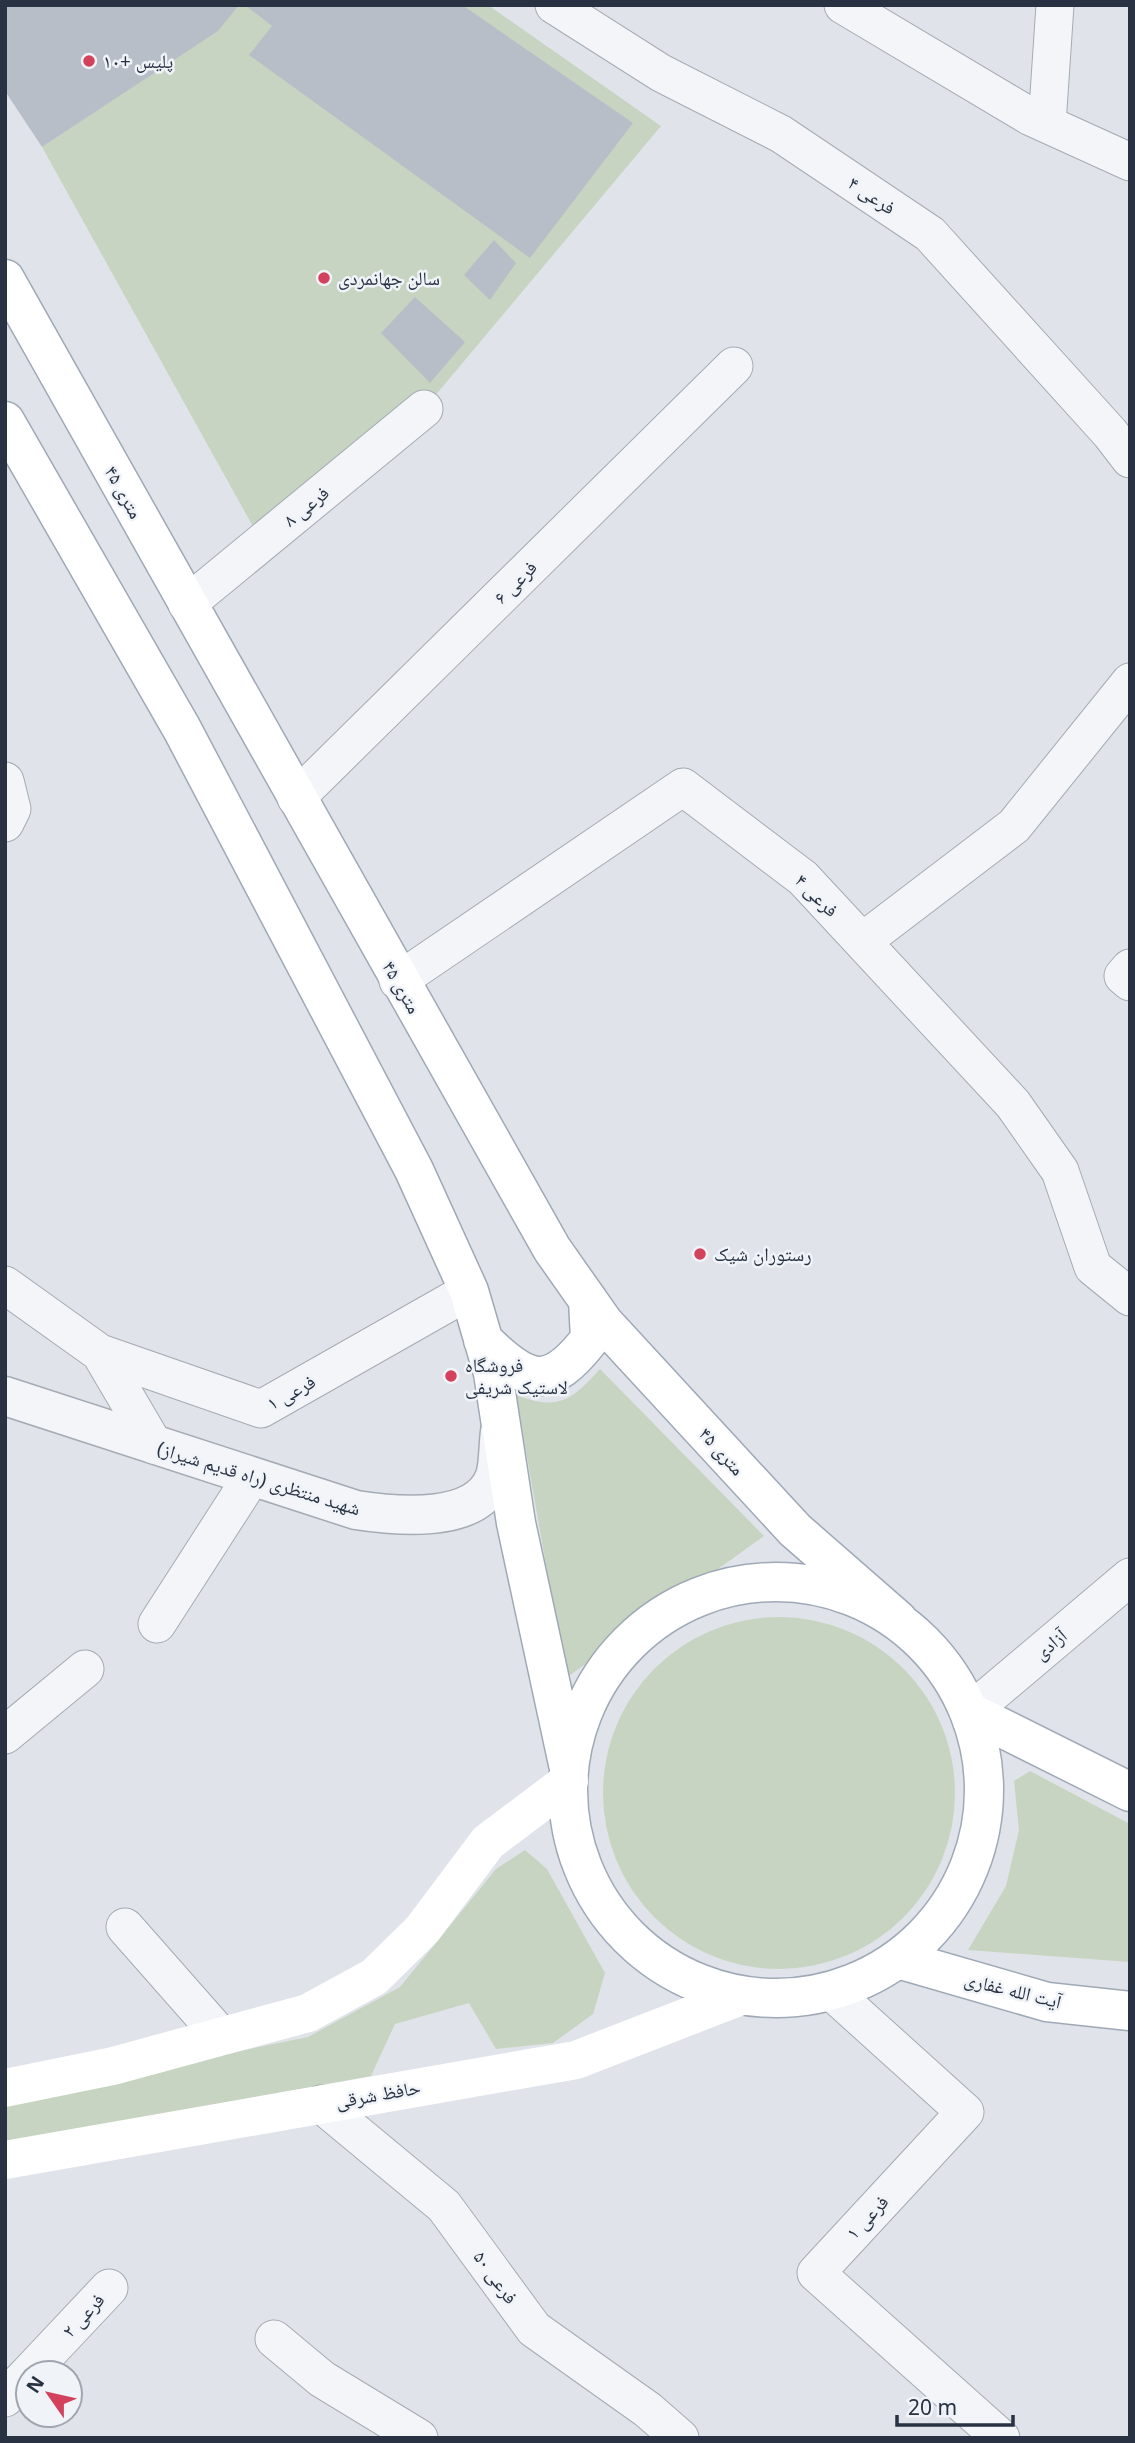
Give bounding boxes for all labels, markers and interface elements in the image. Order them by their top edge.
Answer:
place label: پلیس +۱۰ [103,48,173,74]
marker: پلیس +۱۰ [81,53,97,69]
street label: فرعی ۴ [843,170,901,220]
place label: سالن جهانمردی [338,265,440,291]
marker: سالن جهانمردی [316,270,332,286]
street label: ۴۵ متری [99,461,149,523]
street label: فرعی ۸ [278,480,334,532]
street label: فرعی ۶ [488,554,543,609]
street label: فرعی ۴ [790,868,845,923]
street label: ۴۵ متری [377,956,427,1018]
place label: رستوران شیک [714,1241,812,1267]
marker: رستوران شیک [692,1246,708,1262]
place label: فروشگاه لاستیک شریفی [465,1352,568,1400]
street label: فرعی ۱ [262,1368,320,1416]
marker: فروشگاه لاستیک شریفی [443,1368,459,1384]
street label: ۴۵ متری [693,1421,751,1481]
street label: شهید منتظری (راه قدیم شیراز) [154,1435,364,1521]
street label: آزادی [1028,1622,1073,1666]
street label: آیت الله غفاری [962,1965,1065,2015]
street label: حافظ شرقی [334,2074,422,2114]
street label: فرعی ۱ [840,2189,894,2245]
street label: فرعی ۵۰ [468,2245,524,2309]
street label: فرعی ۲ [56,2287,110,2343]
north arrow [14,2359,84,2429]
text: N [20,2371,50,2398]
scale bar [897,2384,1012,2428]
text: 20 m [908,2393,957,2421]

